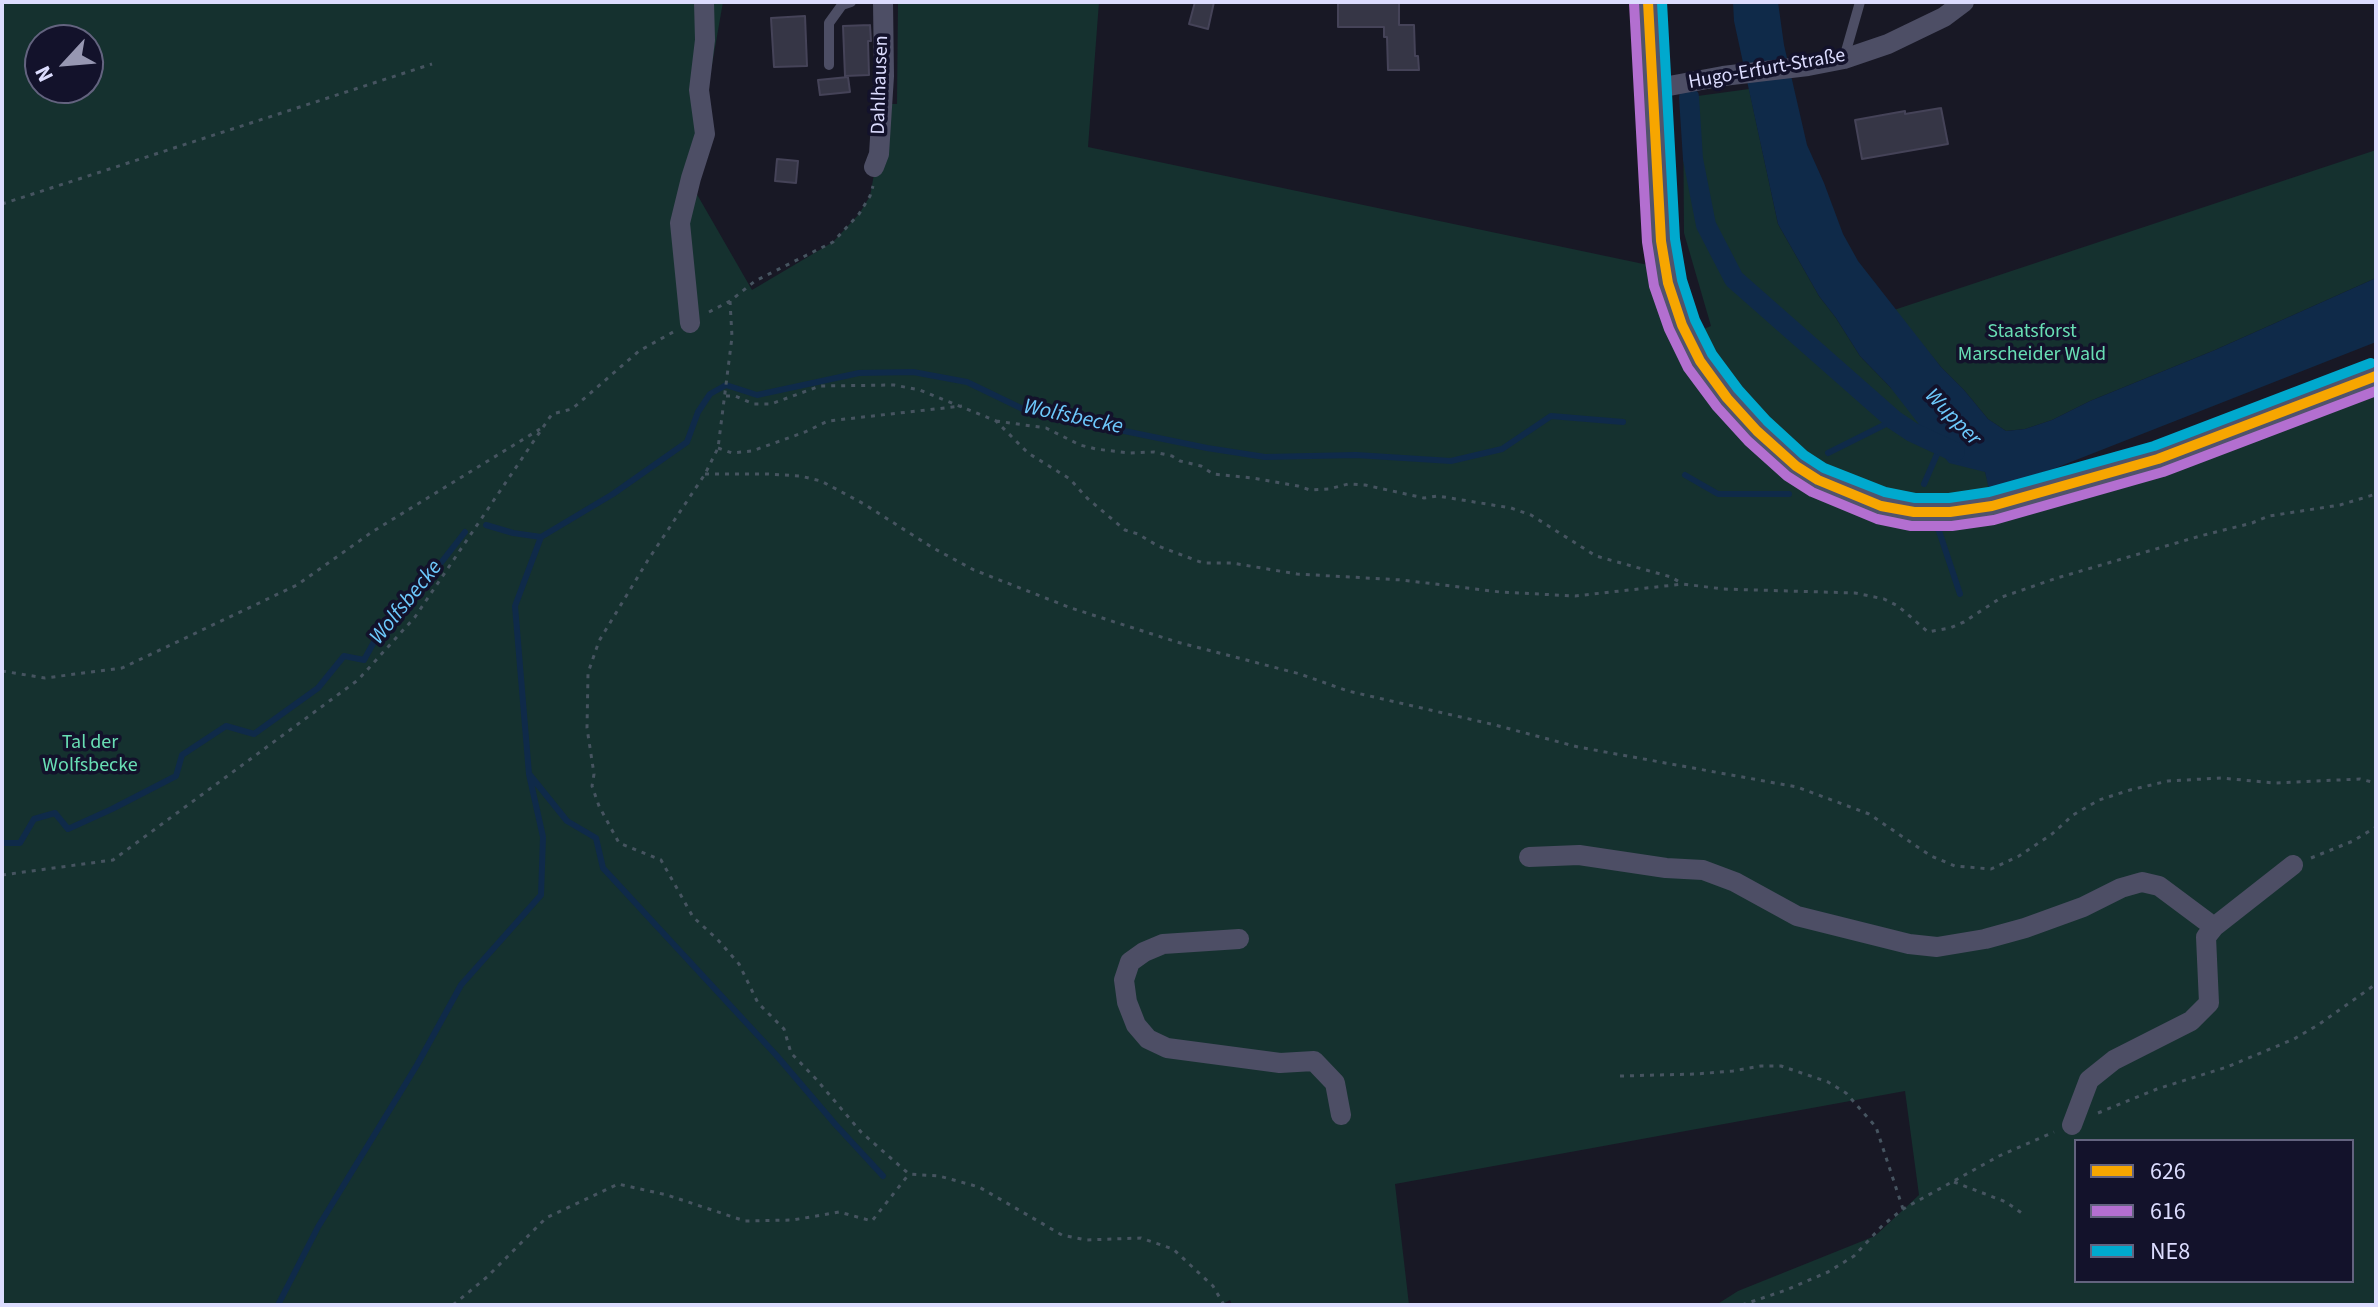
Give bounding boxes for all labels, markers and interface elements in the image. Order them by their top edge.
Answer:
north arrow [24,24,104,104]
street label: Dahlhausen [867,35,895,135]
street label: Hugo-Erfurt-Straße [1687,44,1847,96]
text: N [27,60,62,87]
park label: Staatsforst Marscheider Wald [1958,321,2106,368]
water label: Wupper [1918,384,1986,452]
water label: Wolfsbecke [1021,395,1125,441]
water label: Wolfsbecke [365,556,449,650]
park label: Tal der Wolfsbecke [42,732,138,779]
legend [2074,1139,2354,1283]
text: 626 [2150,1154,2186,1189]
text: 616 [2150,1194,2186,1229]
text: NE8 [2150,1234,2190,1269]

